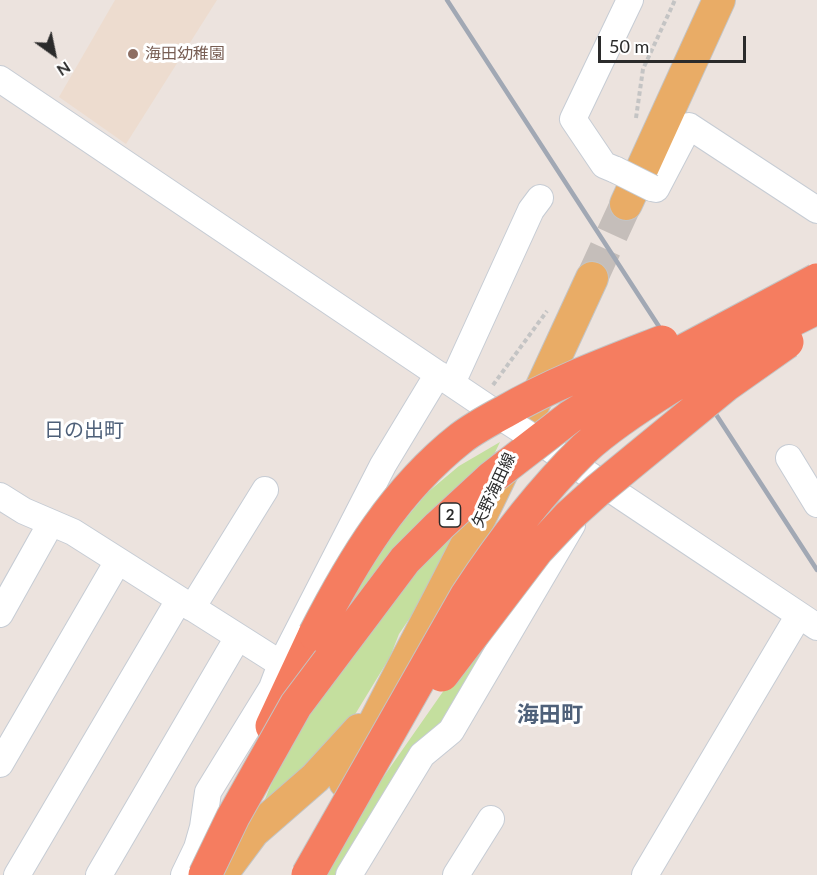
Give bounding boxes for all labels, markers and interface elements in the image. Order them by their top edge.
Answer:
north arrow [24,24,84,84]
scale bar [601,24,750,62]
text: 50 m [609,35,649,57]
place label: 海田幼稚園 [145,44,225,64]
marker: 海田幼稚園 [126,47,140,61]
text: N [54,58,74,81]
district label: 日の出町 [44,419,124,443]
street label: 矢野海田線 [468,450,520,530]
road number: 2 [440,503,460,527]
district label: 海田町 [517,702,583,728]

